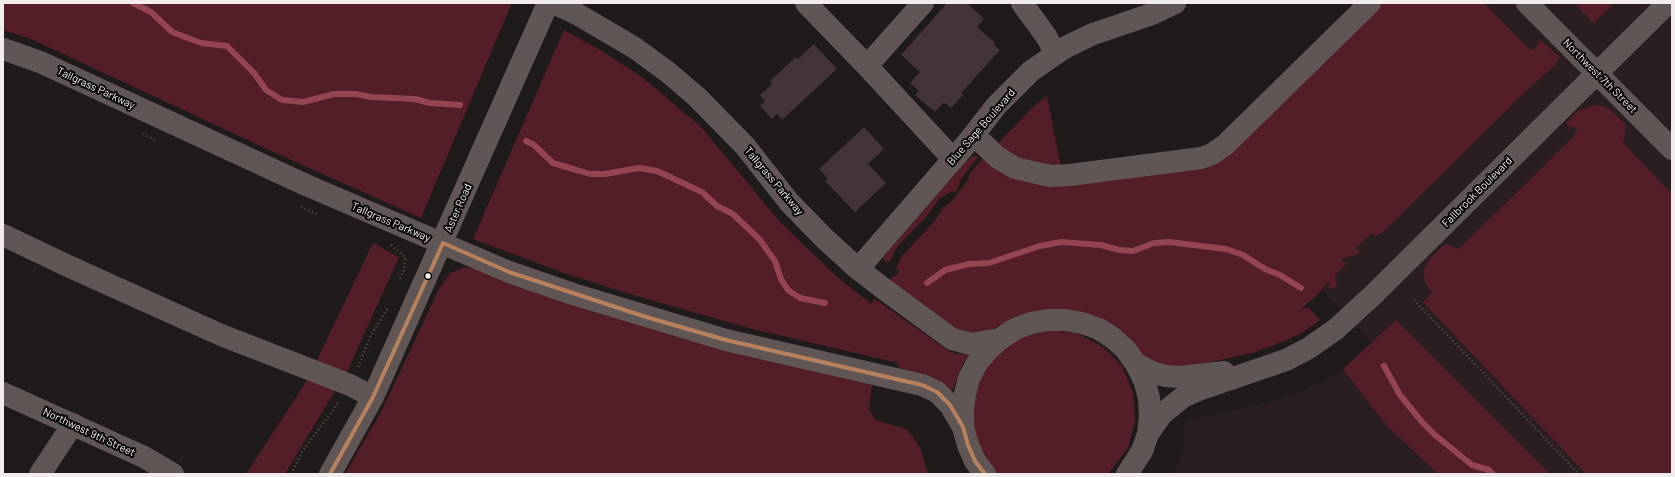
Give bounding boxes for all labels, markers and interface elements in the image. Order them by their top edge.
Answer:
street label: Northwest 7th Street [1560,36,1640,116]
street label: Tallgrass Parkway [55,64,137,112]
street label: Blue Sage Boulevard [944,86,1018,168]
street label: Tallgrass Parkway [742,144,806,218]
street label: Fallbrook Boulevard [1439,154,1515,230]
street label: Aster Road [441,181,475,235]
street label: Tallgrass Parkway [349,199,433,245]
unlabelled marker [423,271,433,281]
street label: Northwest 9th Street [41,405,137,459]

